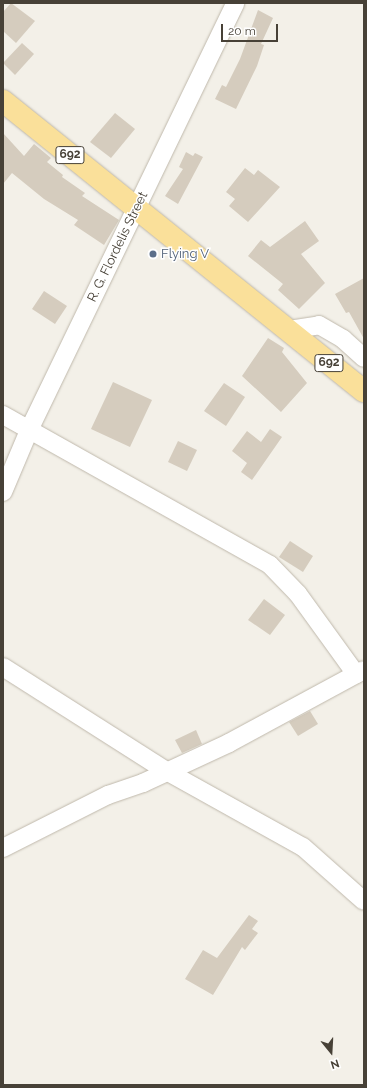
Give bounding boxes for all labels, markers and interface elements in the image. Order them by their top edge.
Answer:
scale bar [223,16,280,42]
text: 20 m [228,24,256,38]
road number: 692 [55,145,85,165]
street label: R. G. Flordelis Street [85,189,151,305]
place label: Flying V [161,246,210,262]
marker: Flying V [148,249,158,259]
road number: 692 [314,353,344,373]
north arrow [311,1032,351,1072]
text: N [329,1056,341,1071]

